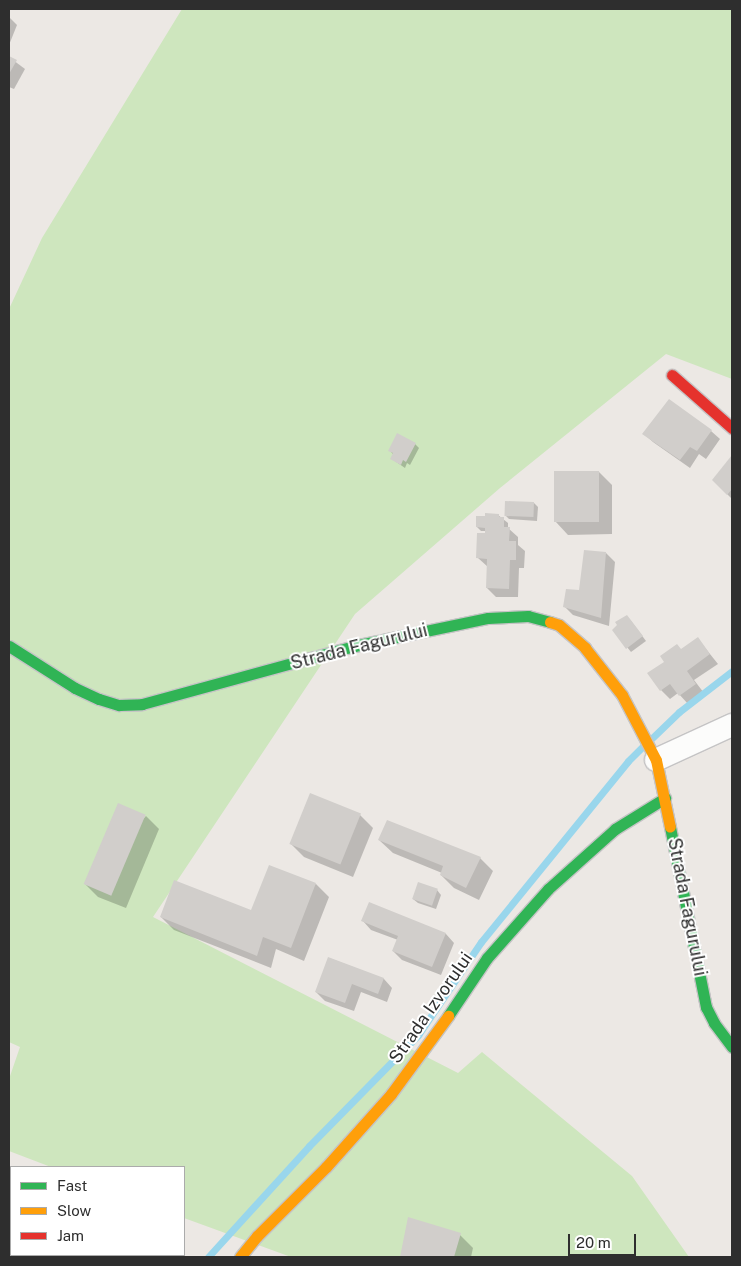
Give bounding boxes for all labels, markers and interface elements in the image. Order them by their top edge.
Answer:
street label: Strada Fagurului [288,620,430,674]
street label: Strada Fagurului [663,836,711,978]
street label: Strada Izvorului [385,948,477,1068]
legend [10,1166,185,1256]
text: Fast [57,1177,87,1194]
text: Slow [57,1202,91,1219]
scale bar [571,1224,638,1256]
text: Jam [57,1227,84,1244]
text: 20 m [576,1234,611,1251]

